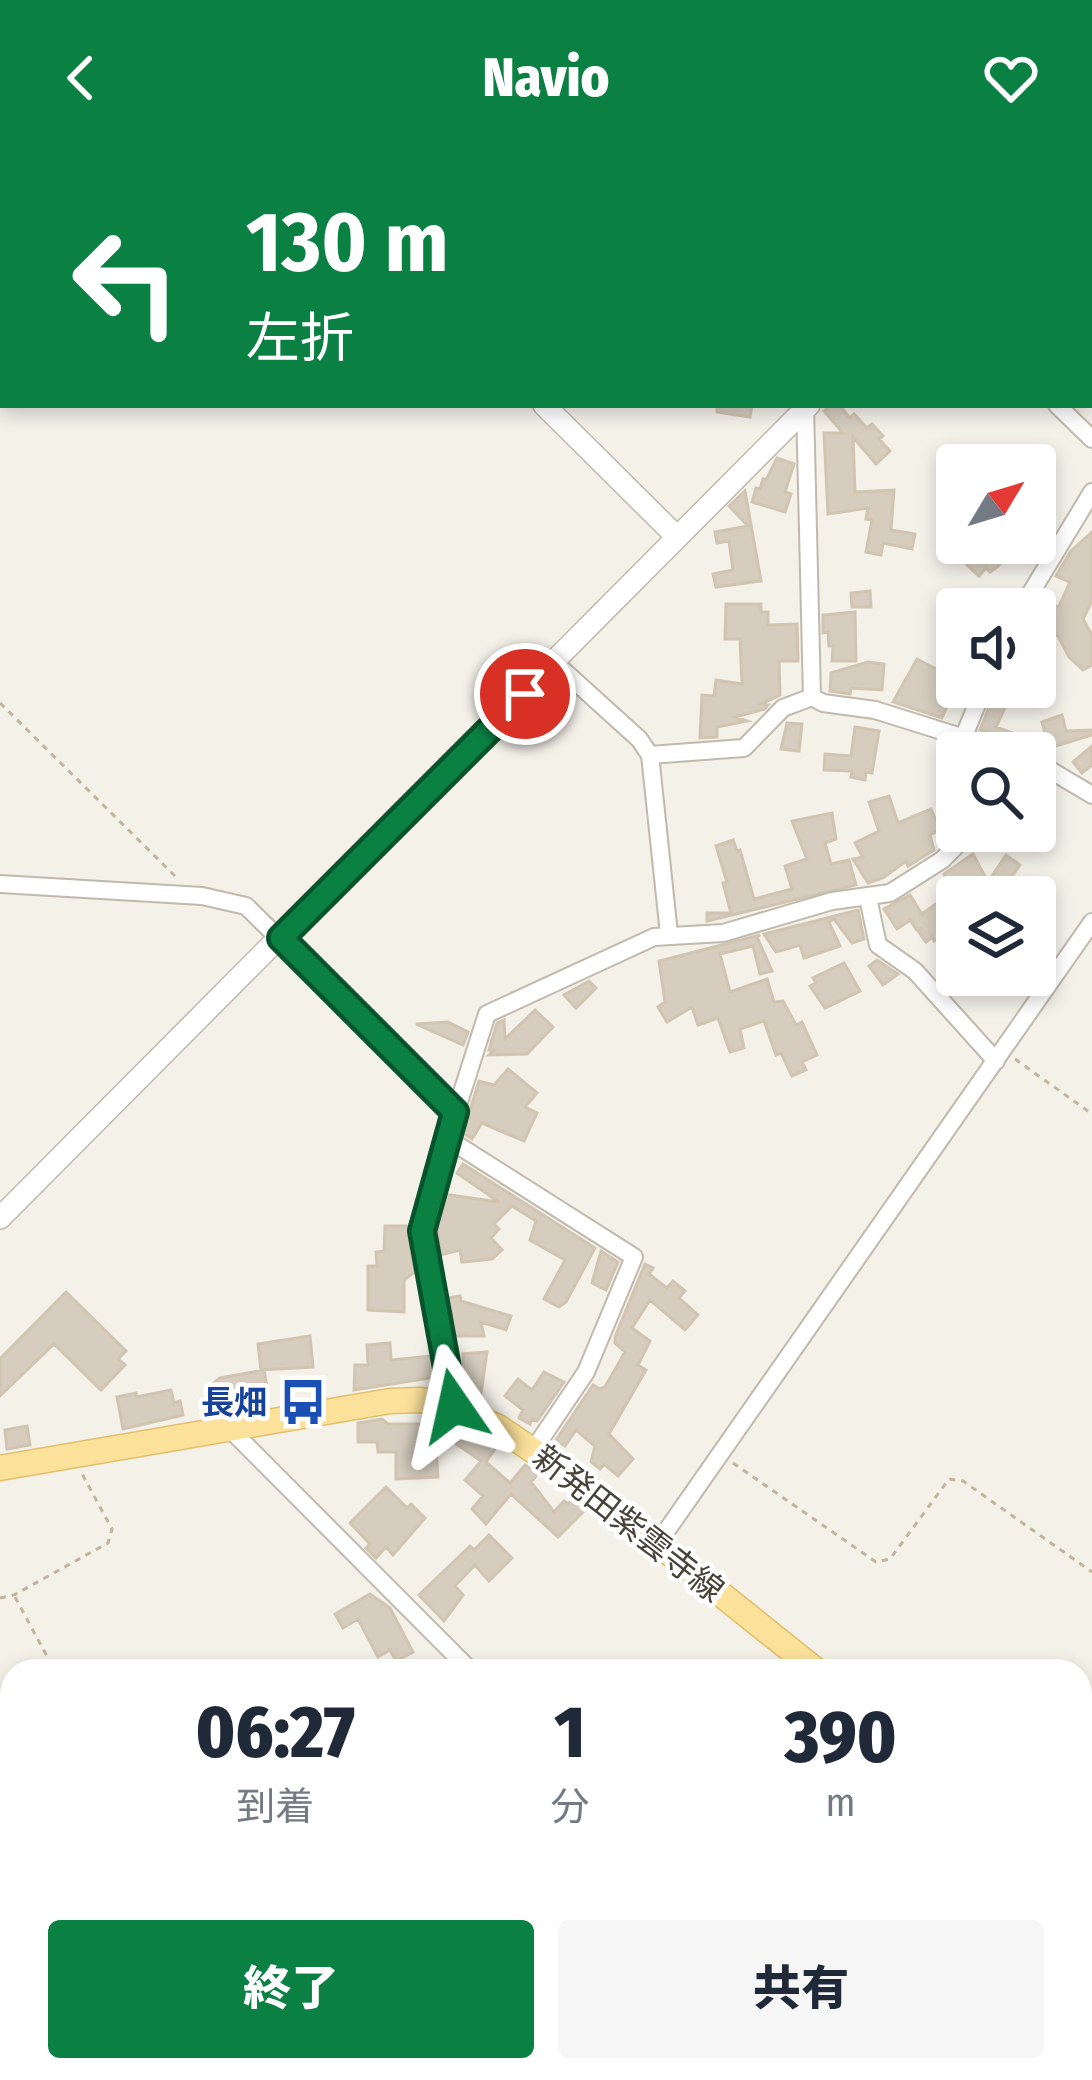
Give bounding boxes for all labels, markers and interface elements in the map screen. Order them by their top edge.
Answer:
icon: back [48,45,114,111]
icon: heart [978,45,1044,111]
text: Navio [483,46,609,110]
text: 130 m [246,192,449,293]
icon: left [48,204,204,360]
text: 左折 [246,307,354,371]
north arrow [936,444,1056,564]
map controls [936,444,1056,996]
button: sound [936,588,1056,708]
pin [474,643,576,745]
icon: arrive [492,661,558,727]
button: search [936,732,1056,852]
button: layers [936,876,1056,996]
position arrow [391,1343,517,1469]
bus stop icon: 長畑 [278,1377,328,1427]
place label: 長畑 [201,1383,267,1423]
street label: 新発田紫雲寺線 [525,1437,732,1611]
text: 06:27 [195,1690,355,1776]
text: 1 [554,1690,585,1776]
text: 390 [785,1695,897,1781]
text: m [826,1780,856,1826]
text: 到着 [236,1784,314,1830]
text: 分 [550,1784,589,1830]
button: 終了 [48,1920,534,2058]
button: 共有 [558,1920,1044,2058]

